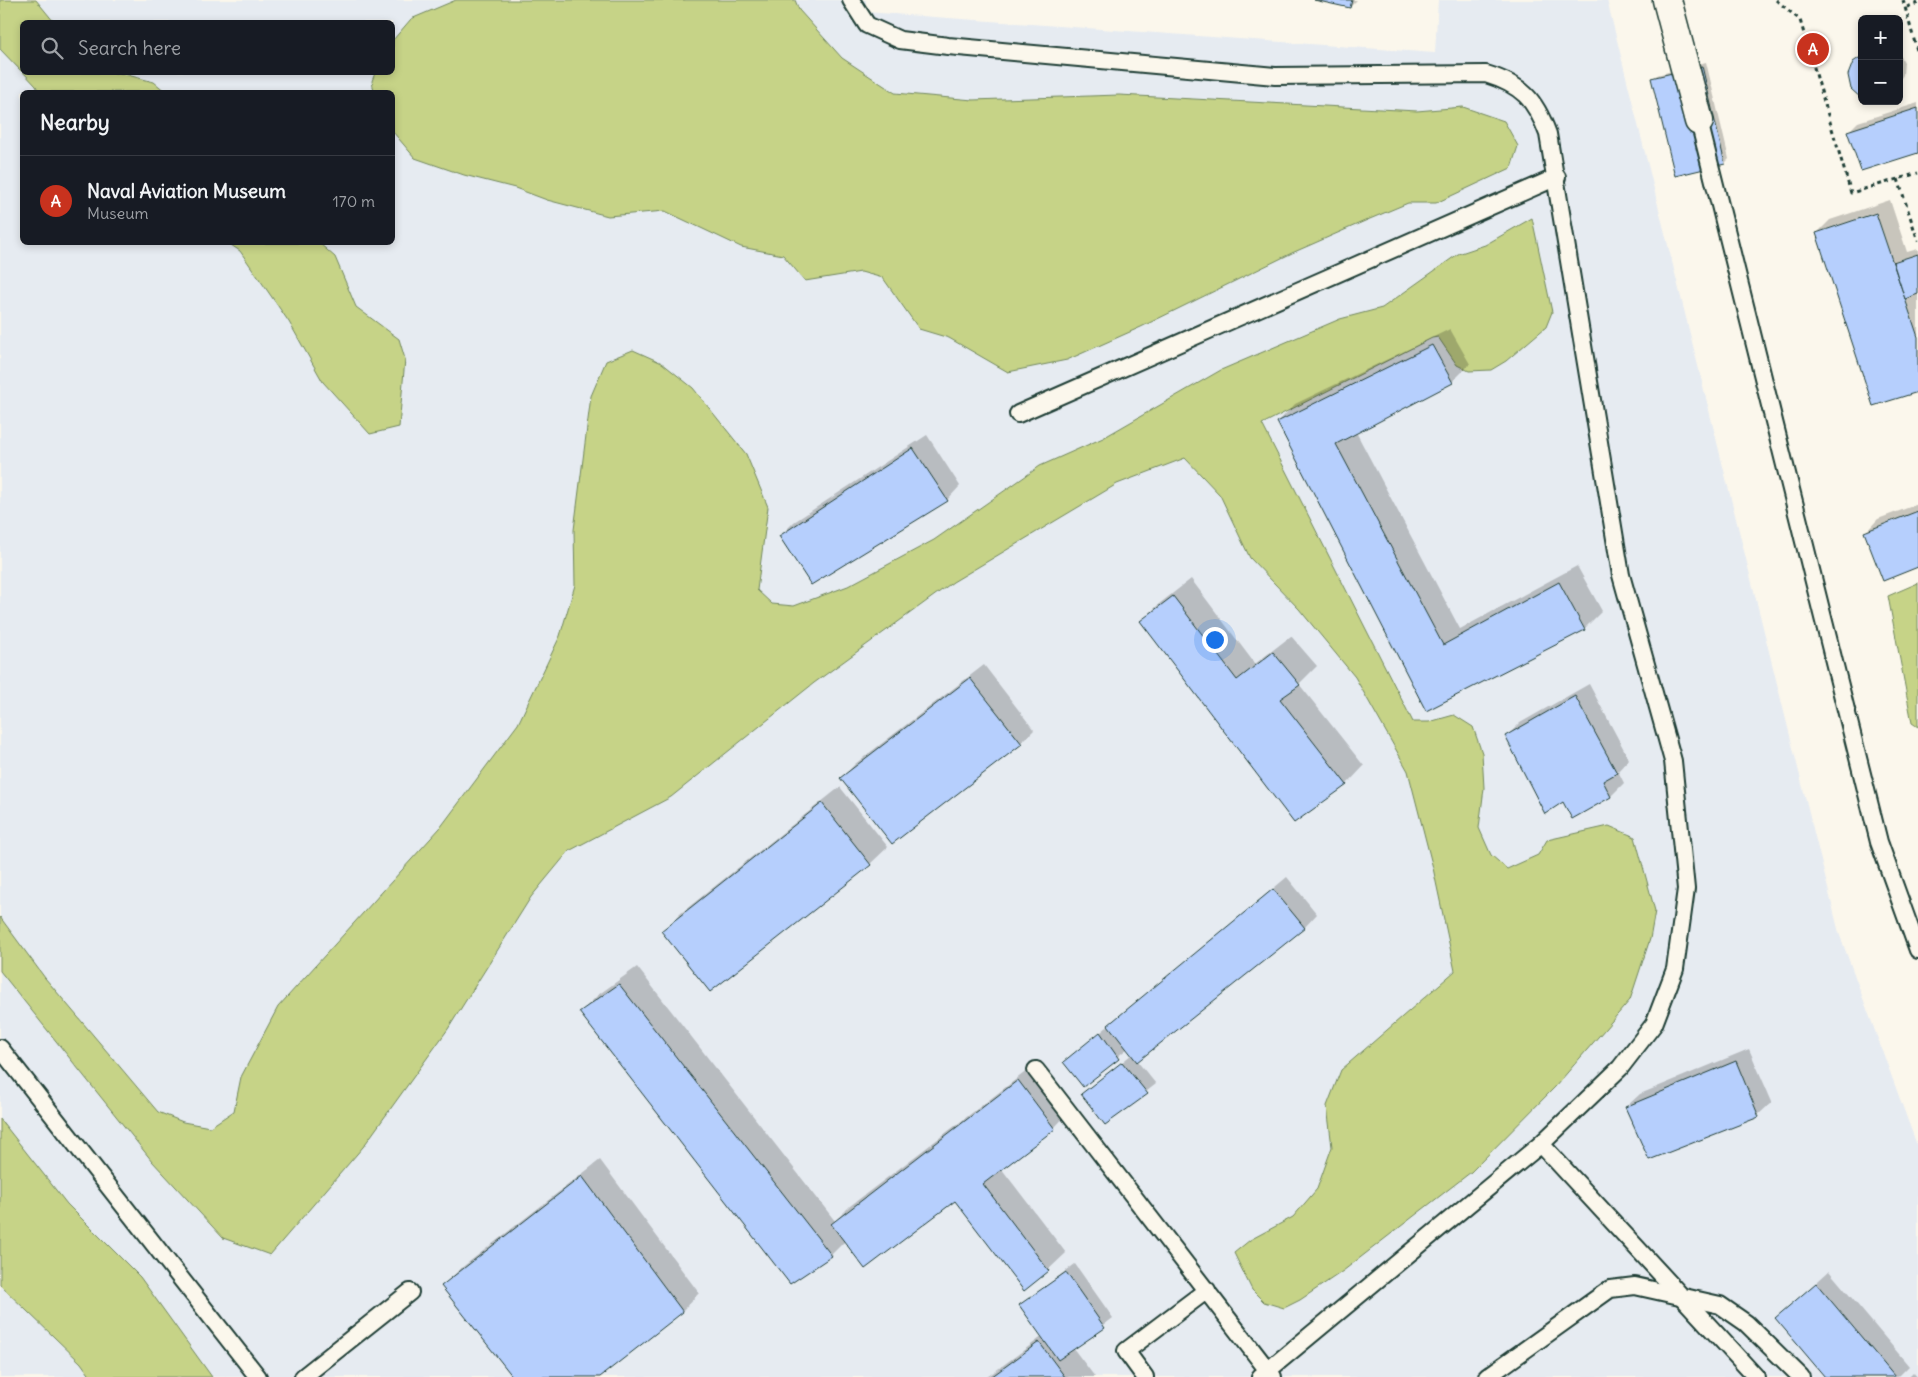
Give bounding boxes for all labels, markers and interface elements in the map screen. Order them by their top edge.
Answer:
map controls [1858,15,1903,105]
button: + [1858,15,1903,60]
search box [20,20,395,75]
pin: A [1797,30,1829,68]
icon: search [38,34,66,62]
text: Search here [78,36,181,60]
button: − [1858,60,1903,105]
text: Nearby [40,109,110,136]
text: Naval Aviation Museum [87,179,286,203]
text: A [51,191,61,211]
text: 170 m [332,191,375,211]
text: Museum [87,203,149,223]
your location [1202,627,1228,653]

